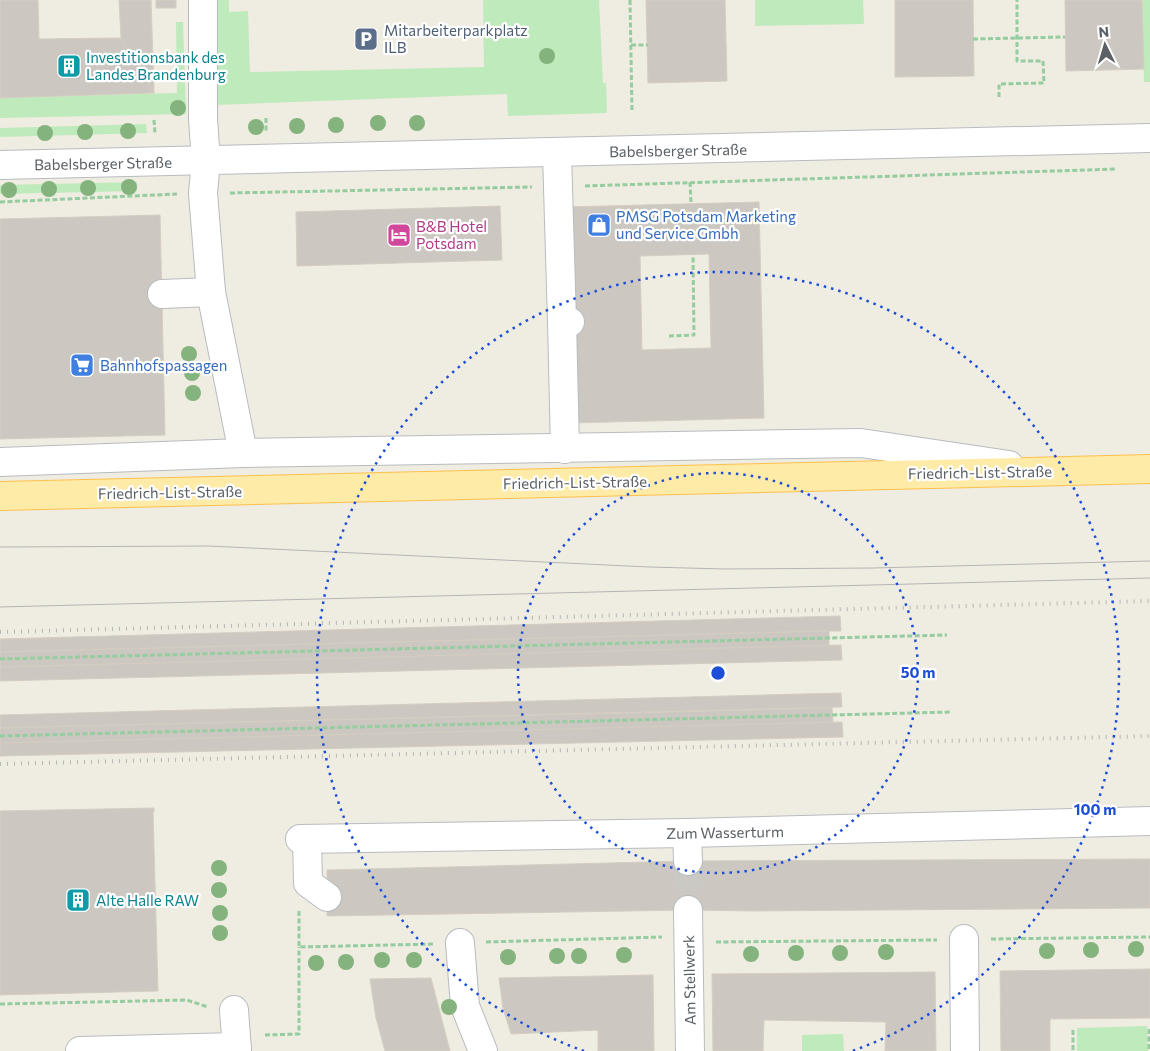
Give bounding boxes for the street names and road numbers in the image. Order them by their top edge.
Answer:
street label: Babelsberger Straße [609,140,747,160]
street label: Babelsberger Straße [34,153,172,173]
street label: Friedrich-List-Straße [908,462,1052,482]
street label: Friedrich-List-Straße [503,472,647,492]
street label: Friedrich-List-Straße [98,482,242,502]
street label: Zum Wasserturm [666,822,784,842]
street label: Am Stellwerk [679,935,699,1025]

